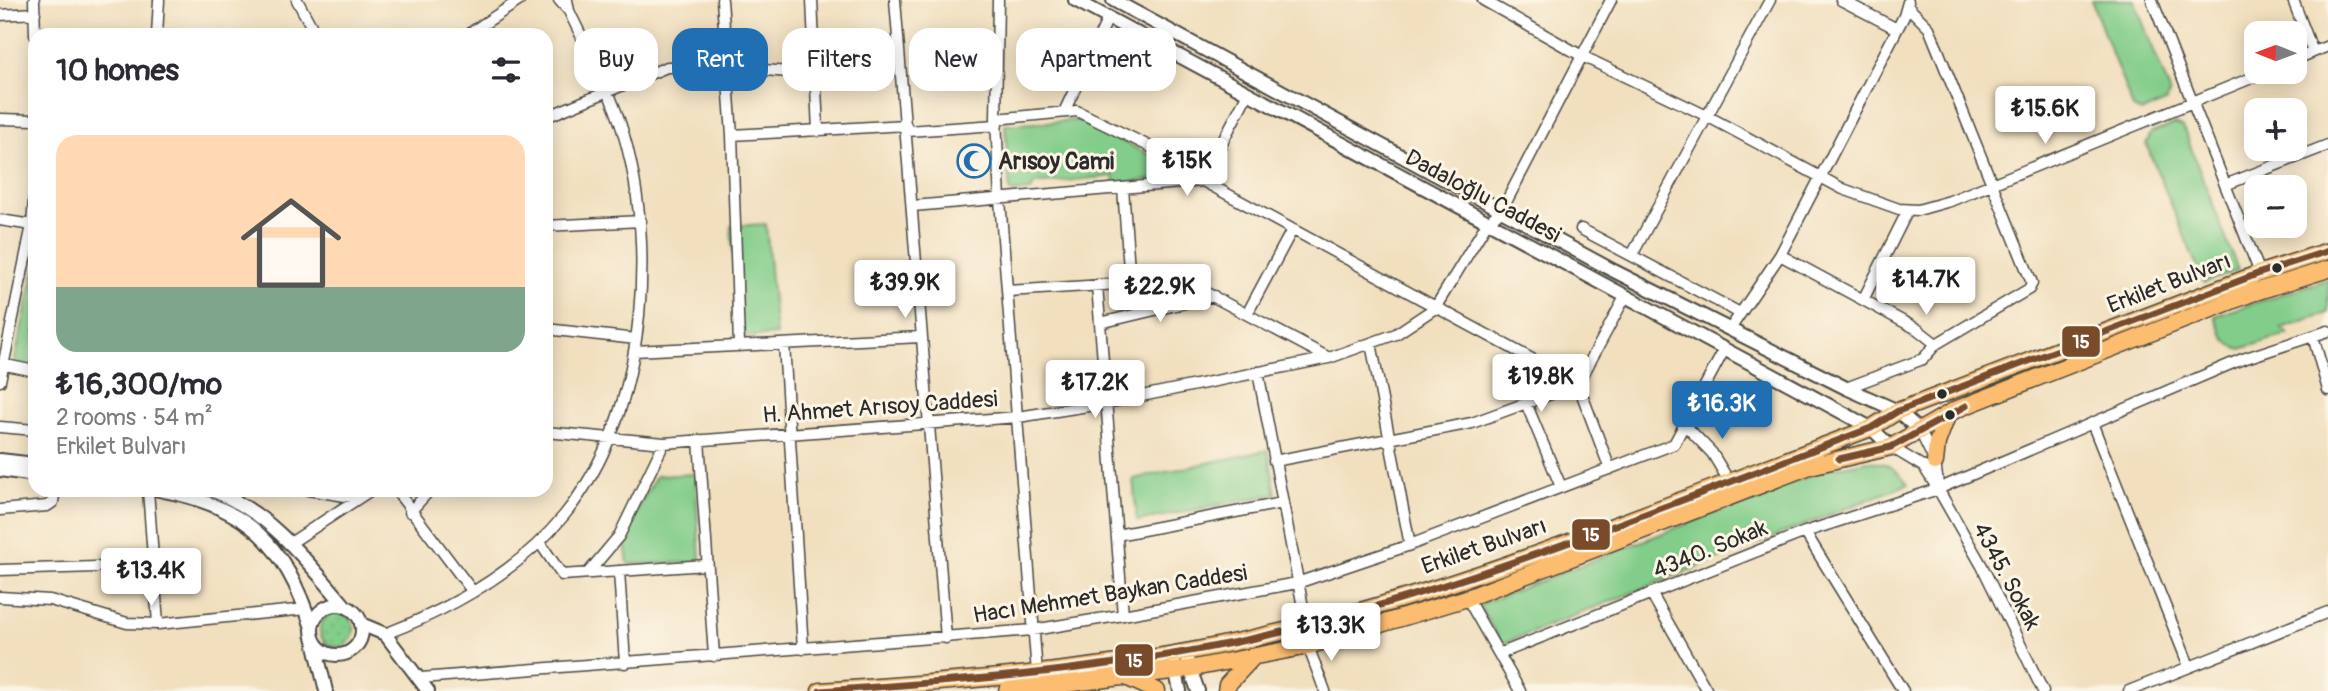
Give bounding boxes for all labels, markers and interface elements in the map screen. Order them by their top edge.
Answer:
north arrow [2244,21,2306,84]
map controls [2244,21,2307,238]
chip: Buy [574,28,658,91]
chip: Rent [672,28,768,91]
chip: Filters [782,28,895,91]
chip: New [909,28,1002,91]
chip: Apartment [1016,28,1176,91]
icon: filters [487,51,525,89]
text: 10 homes [56,52,179,89]
pin: ₺15.6K [1988,86,2102,146]
text: ₺15.6K [2011,94,2079,123]
button: + [2244,98,2307,161]
pin: ₺15K [1146,138,1228,198]
mosque icon: Arısoy Cami [955,142,993,180]
street label: Dadaloğlu Caddesi [1400,143,1566,249]
text: ₺15K [1162,146,1212,175]
place label: Arısoy Cami [998,147,1114,176]
button: − [2244,175,2307,238]
icon: home [228,180,354,306]
street label: Erkilet Bulvarı [2103,246,2235,320]
pin: ₺14.7K [1869,258,1983,317]
pin: ₺39.9K [848,260,962,320]
unlabelled marker [2270,261,2284,275]
pin: ₺22.9K [1103,264,1217,324]
text: ₺14.7K [1892,265,1960,294]
text: ₺39.9K [870,268,940,297]
text: ₺22.9K [1125,272,1195,301]
line badge: 15 [2061,325,2101,358]
text: 15 [2072,330,2090,354]
pin: ₺19.8K [1484,354,1598,414]
pin: ₺17.2K [1038,360,1152,420]
text: ₺19.8K [1508,362,1574,391]
text: ₺16,300/mo [56,366,222,403]
text: ₺17.2K [1062,368,1128,397]
pin: ₺16.3K [1665,382,1779,441]
street label: H. Ahmet Arısoy Caddesi [761,384,999,430]
unlabelled marker [1935,387,1949,401]
text: ₺16.3K [1688,389,1756,418]
text: 2 rooms · 54 m² [56,403,213,432]
unlabelled marker [1943,408,1957,422]
text: Erkilet Bulvarı [56,432,186,461]
street label: Erkilet Bulvarı [1418,511,1550,581]
street label: 4340. Sokak [1649,513,1772,585]
street label: 4345. Sokak [1967,517,2048,635]
line badge: 15 [1571,518,1611,551]
text: 15 [1582,523,1600,547]
pin: ₺13.4K [94,548,208,608]
text: ₺13.4K [117,556,185,585]
street label: Hacı Mehmet Baykan Caddesi [971,558,1249,630]
pin: ₺13.3K [1274,604,1388,663]
text: ₺13.3K [1297,611,1365,640]
line badge: 15 [1114,643,1154,677]
text: 15 [1125,649,1143,673]

